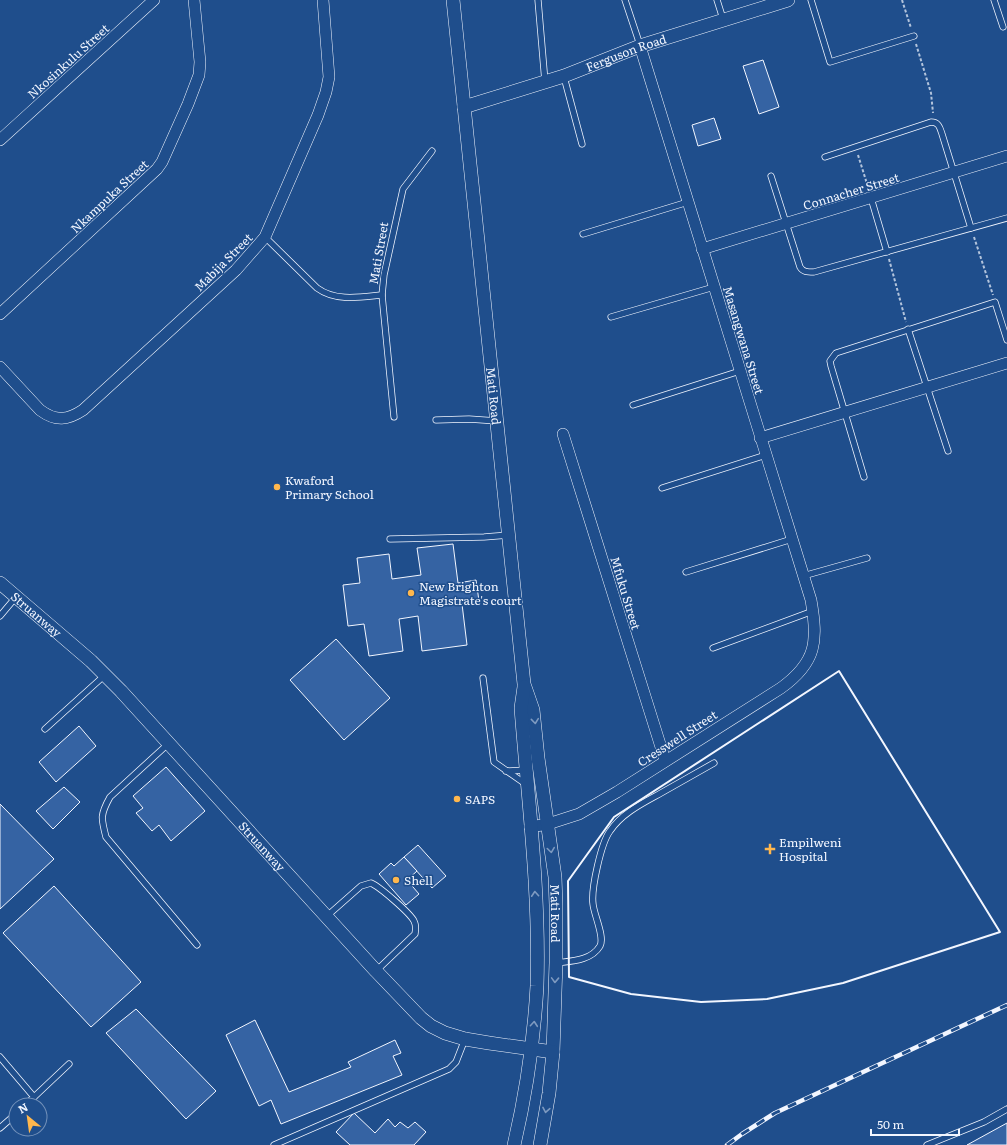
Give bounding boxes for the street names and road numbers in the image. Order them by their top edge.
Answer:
street label: Nkosinkulu Street [23,19,113,103]
street label: Ferguson Road [583,29,669,76]
street label: Nkampuka Street [66,155,152,237]
street label: Connacher Street [801,168,901,214]
street label: Mati Street [364,220,392,286]
street label: Mabija Street [190,229,256,295]
street label: Masangwana Street [719,284,769,396]
street label: Mati Road [482,366,506,426]
street label: Mfuku Street [606,554,646,632]
street label: Struanway [7,587,66,641]
street label: Cresswell Street [634,705,721,771]
street label: Struanway [235,817,290,875]
street label: Mati Road [546,884,565,943]

